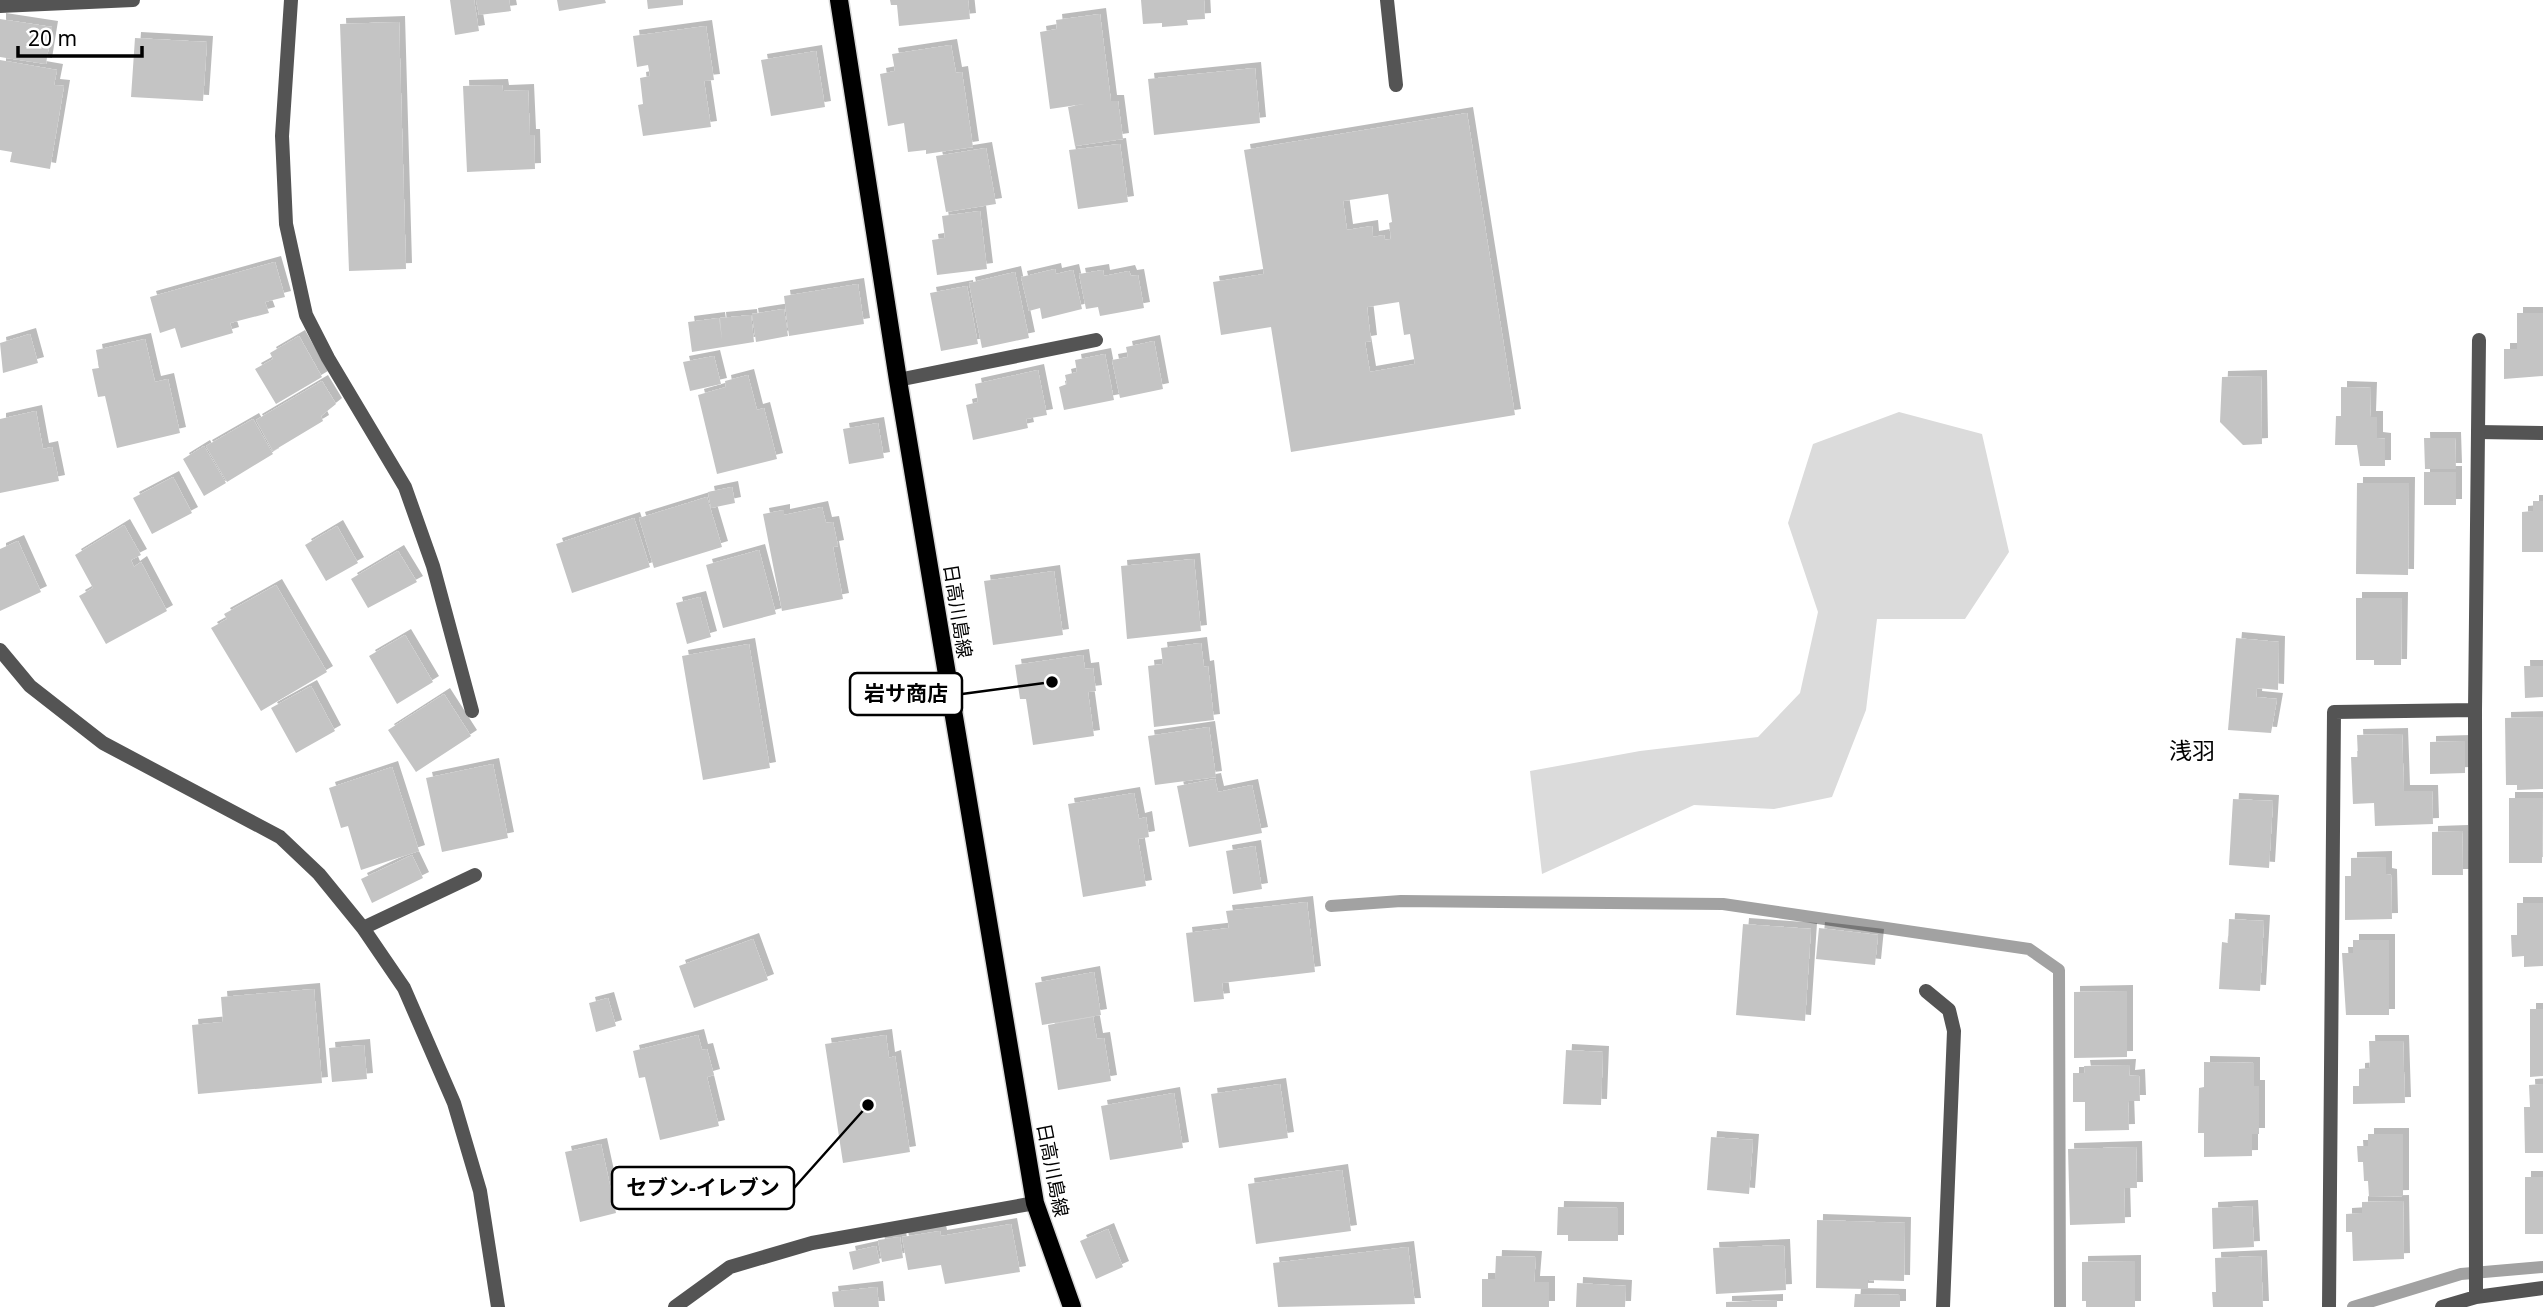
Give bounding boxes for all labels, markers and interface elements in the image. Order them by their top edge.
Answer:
scale bar [18,14,142,58]
text: 20 m [28,24,77,52]
street label: 日高川島線 [938,562,978,660]
callout: 岩サ商店 [850,673,962,715]
text: 岩サ商店 [864,679,948,707]
district label: 浅羽 [2169,734,2215,766]
street label: 日高川島線 [1031,1121,1075,1219]
callout: セブン-イレブン [612,1167,794,1209]
text: セブン-イレブン [626,1173,780,1201]

